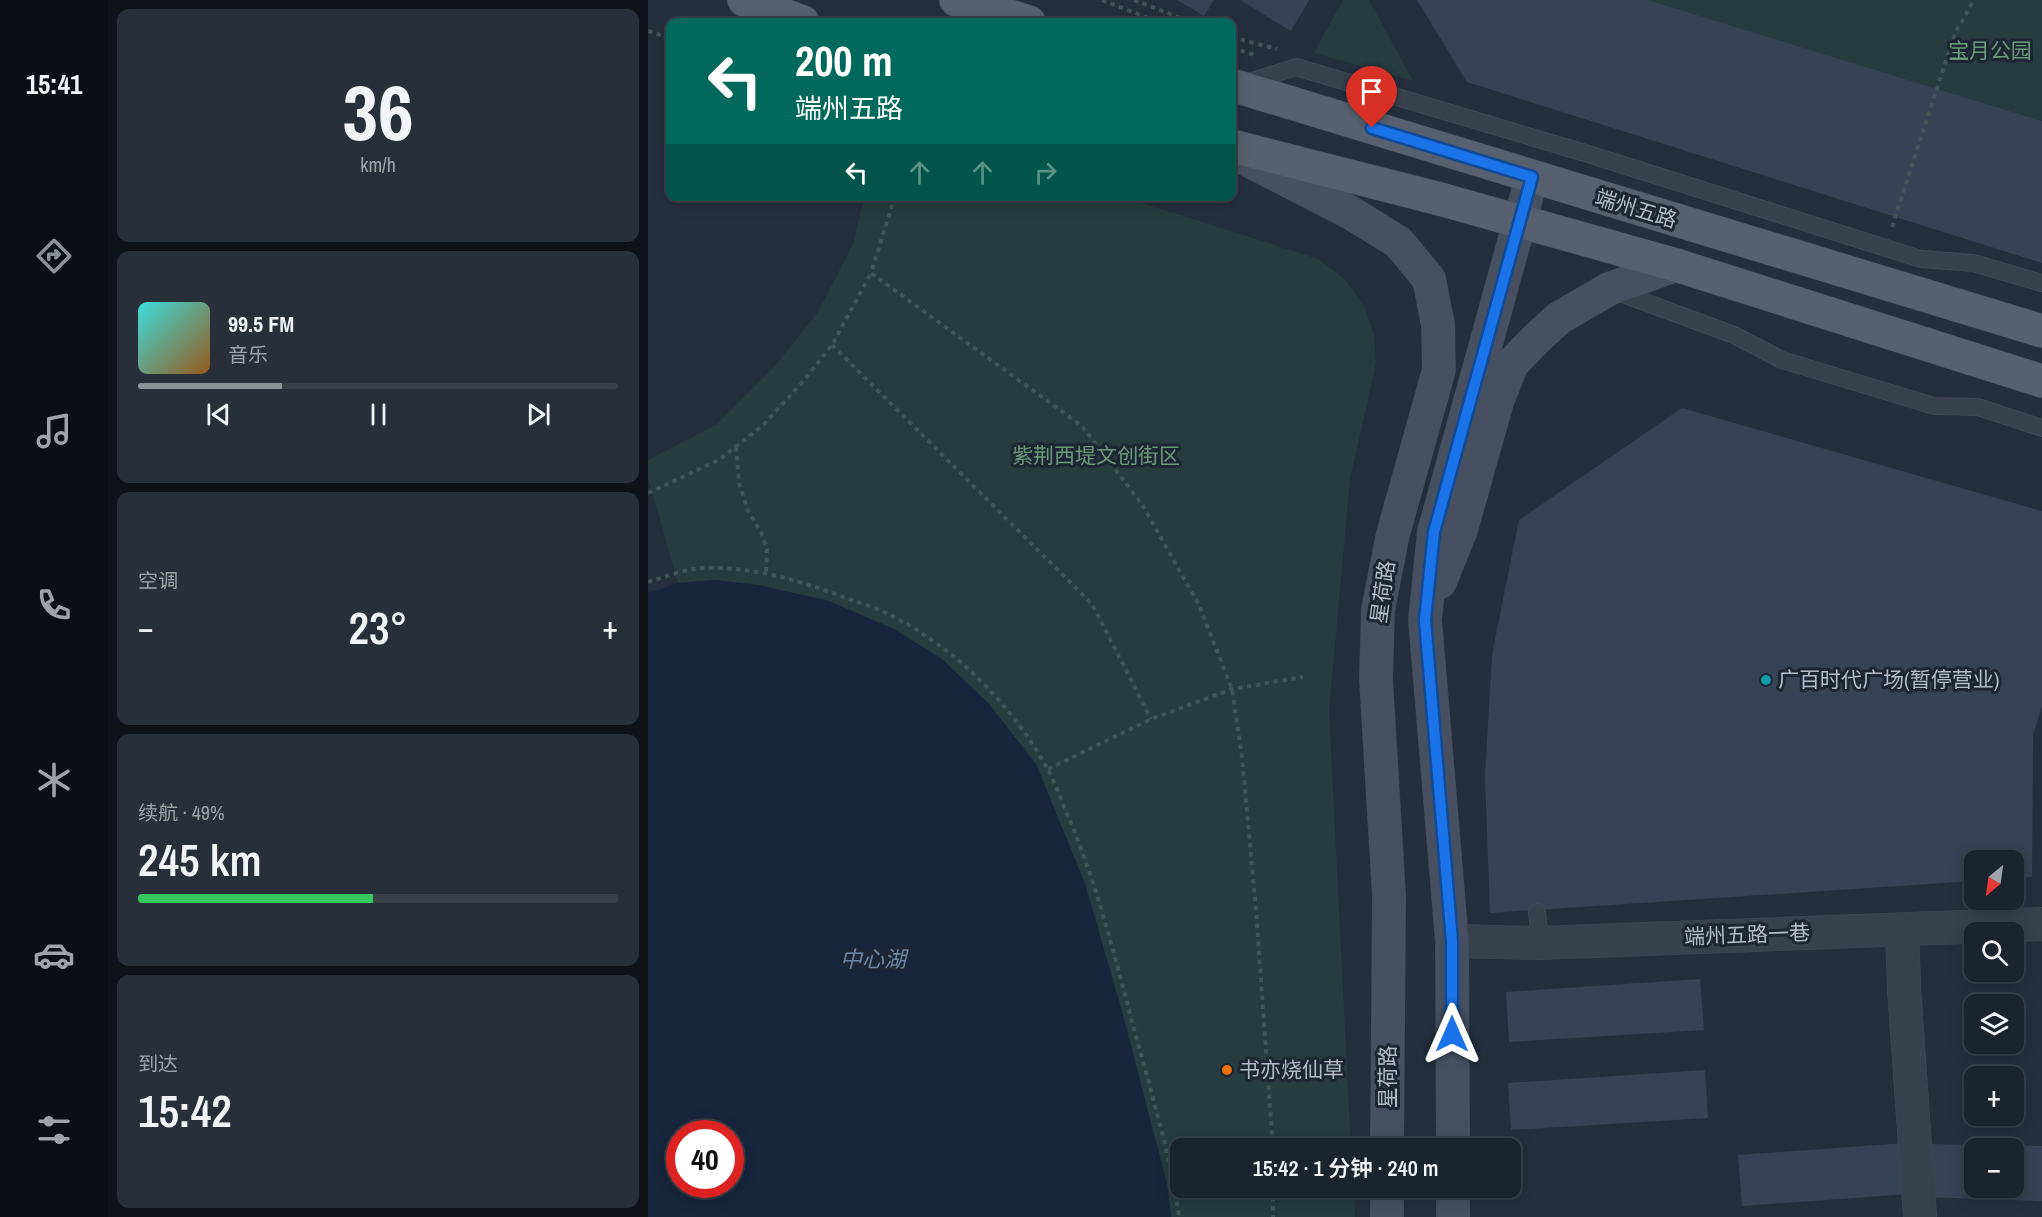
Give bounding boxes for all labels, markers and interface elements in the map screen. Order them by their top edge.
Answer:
text: 200 m [795,33,893,89]
park label: 宝月公园 [1948,36,2032,65]
icon: left [696,42,774,120]
text: 36 [342,59,414,164]
text: 15:41 [26,66,82,102]
pin [1346,66,1397,128]
icon: arrive [1355,75,1388,108]
text: 端州五路 [795,90,903,126]
text: km/h [360,151,396,178]
icon: left [840,156,873,189]
icon: ahead [903,156,936,189]
icon: ahead [966,156,999,189]
icon: right [1029,156,1062,189]
street label: 端州五路 [1592,182,1681,235]
icon: directions [33,235,75,277]
text: 99.5 FM [228,309,294,339]
text: 音乐 [228,341,268,368]
icon: previous [202,398,235,431]
icon: pause [362,398,395,431]
icon: next [522,398,555,431]
icon: music [33,410,75,452]
park label: 紫荆西堤文创街区 [1012,441,1180,470]
street label: 星荷路 [1364,559,1401,625]
text: 空调 [138,567,178,594]
icon: phone [33,584,75,626]
text: 23° [348,597,408,658]
text: − [138,605,154,649]
text: + [602,605,618,649]
place label: 广百时代广场(暂停营业) [1778,665,1999,694]
marker: 广百时代广场(暂停营业) [1759,673,1773,687]
icon: climate [33,759,75,801]
text: 续航 · 49% [138,799,225,826]
text: 245 km [138,829,262,890]
north arrow [1964,850,2024,910]
map controls [1964,850,2024,1198]
street label: 端州五路一巷 [1684,918,1810,951]
button: search [1964,922,2024,982]
icon: car [33,934,75,976]
water label: 中心湖 [840,944,909,974]
button: layers [1964,994,2024,1054]
position arrow [1420,1002,1484,1066]
street label: 星荷路 [1373,1046,1402,1109]
text: 到达 [138,1050,178,1077]
place label: 书亦烧仙草 [1239,1055,1344,1084]
marker: 书亦烧仙草 [1220,1063,1234,1077]
button: + [1964,1066,2024,1126]
text: 15:42 [138,1080,232,1141]
icon: filters [33,1109,75,1151]
speed limit sign: 40 [666,1120,744,1198]
button: − [1964,1138,2024,1198]
text: 15:42 · 1 分钟 · 240 m [1253,1153,1438,1183]

